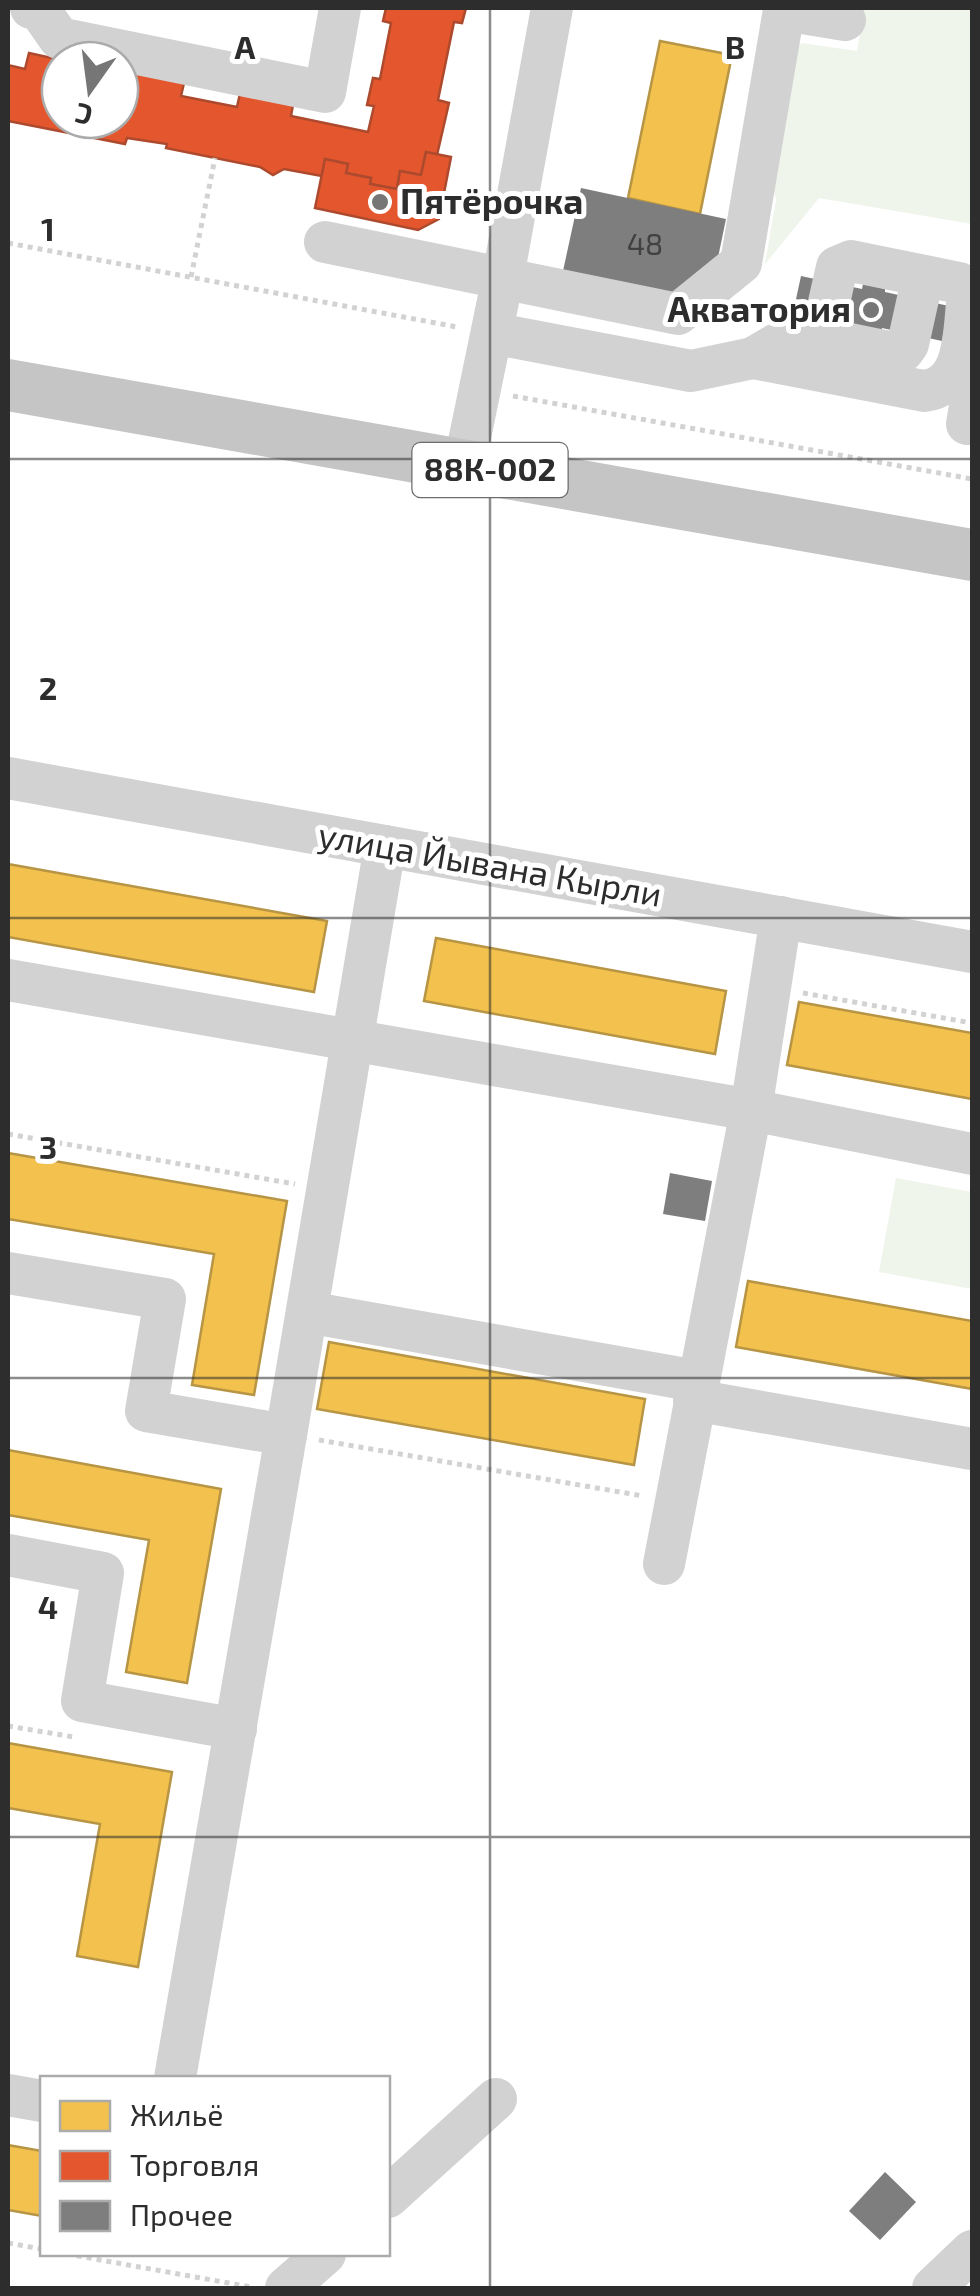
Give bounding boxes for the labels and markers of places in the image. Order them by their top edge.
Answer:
place label: Пятёрочка [400,179,583,221]
marker: Пятёрочка [369,191,391,213]
place label: Акватория [667,287,851,329]
marker: Акватория [860,299,882,321]

